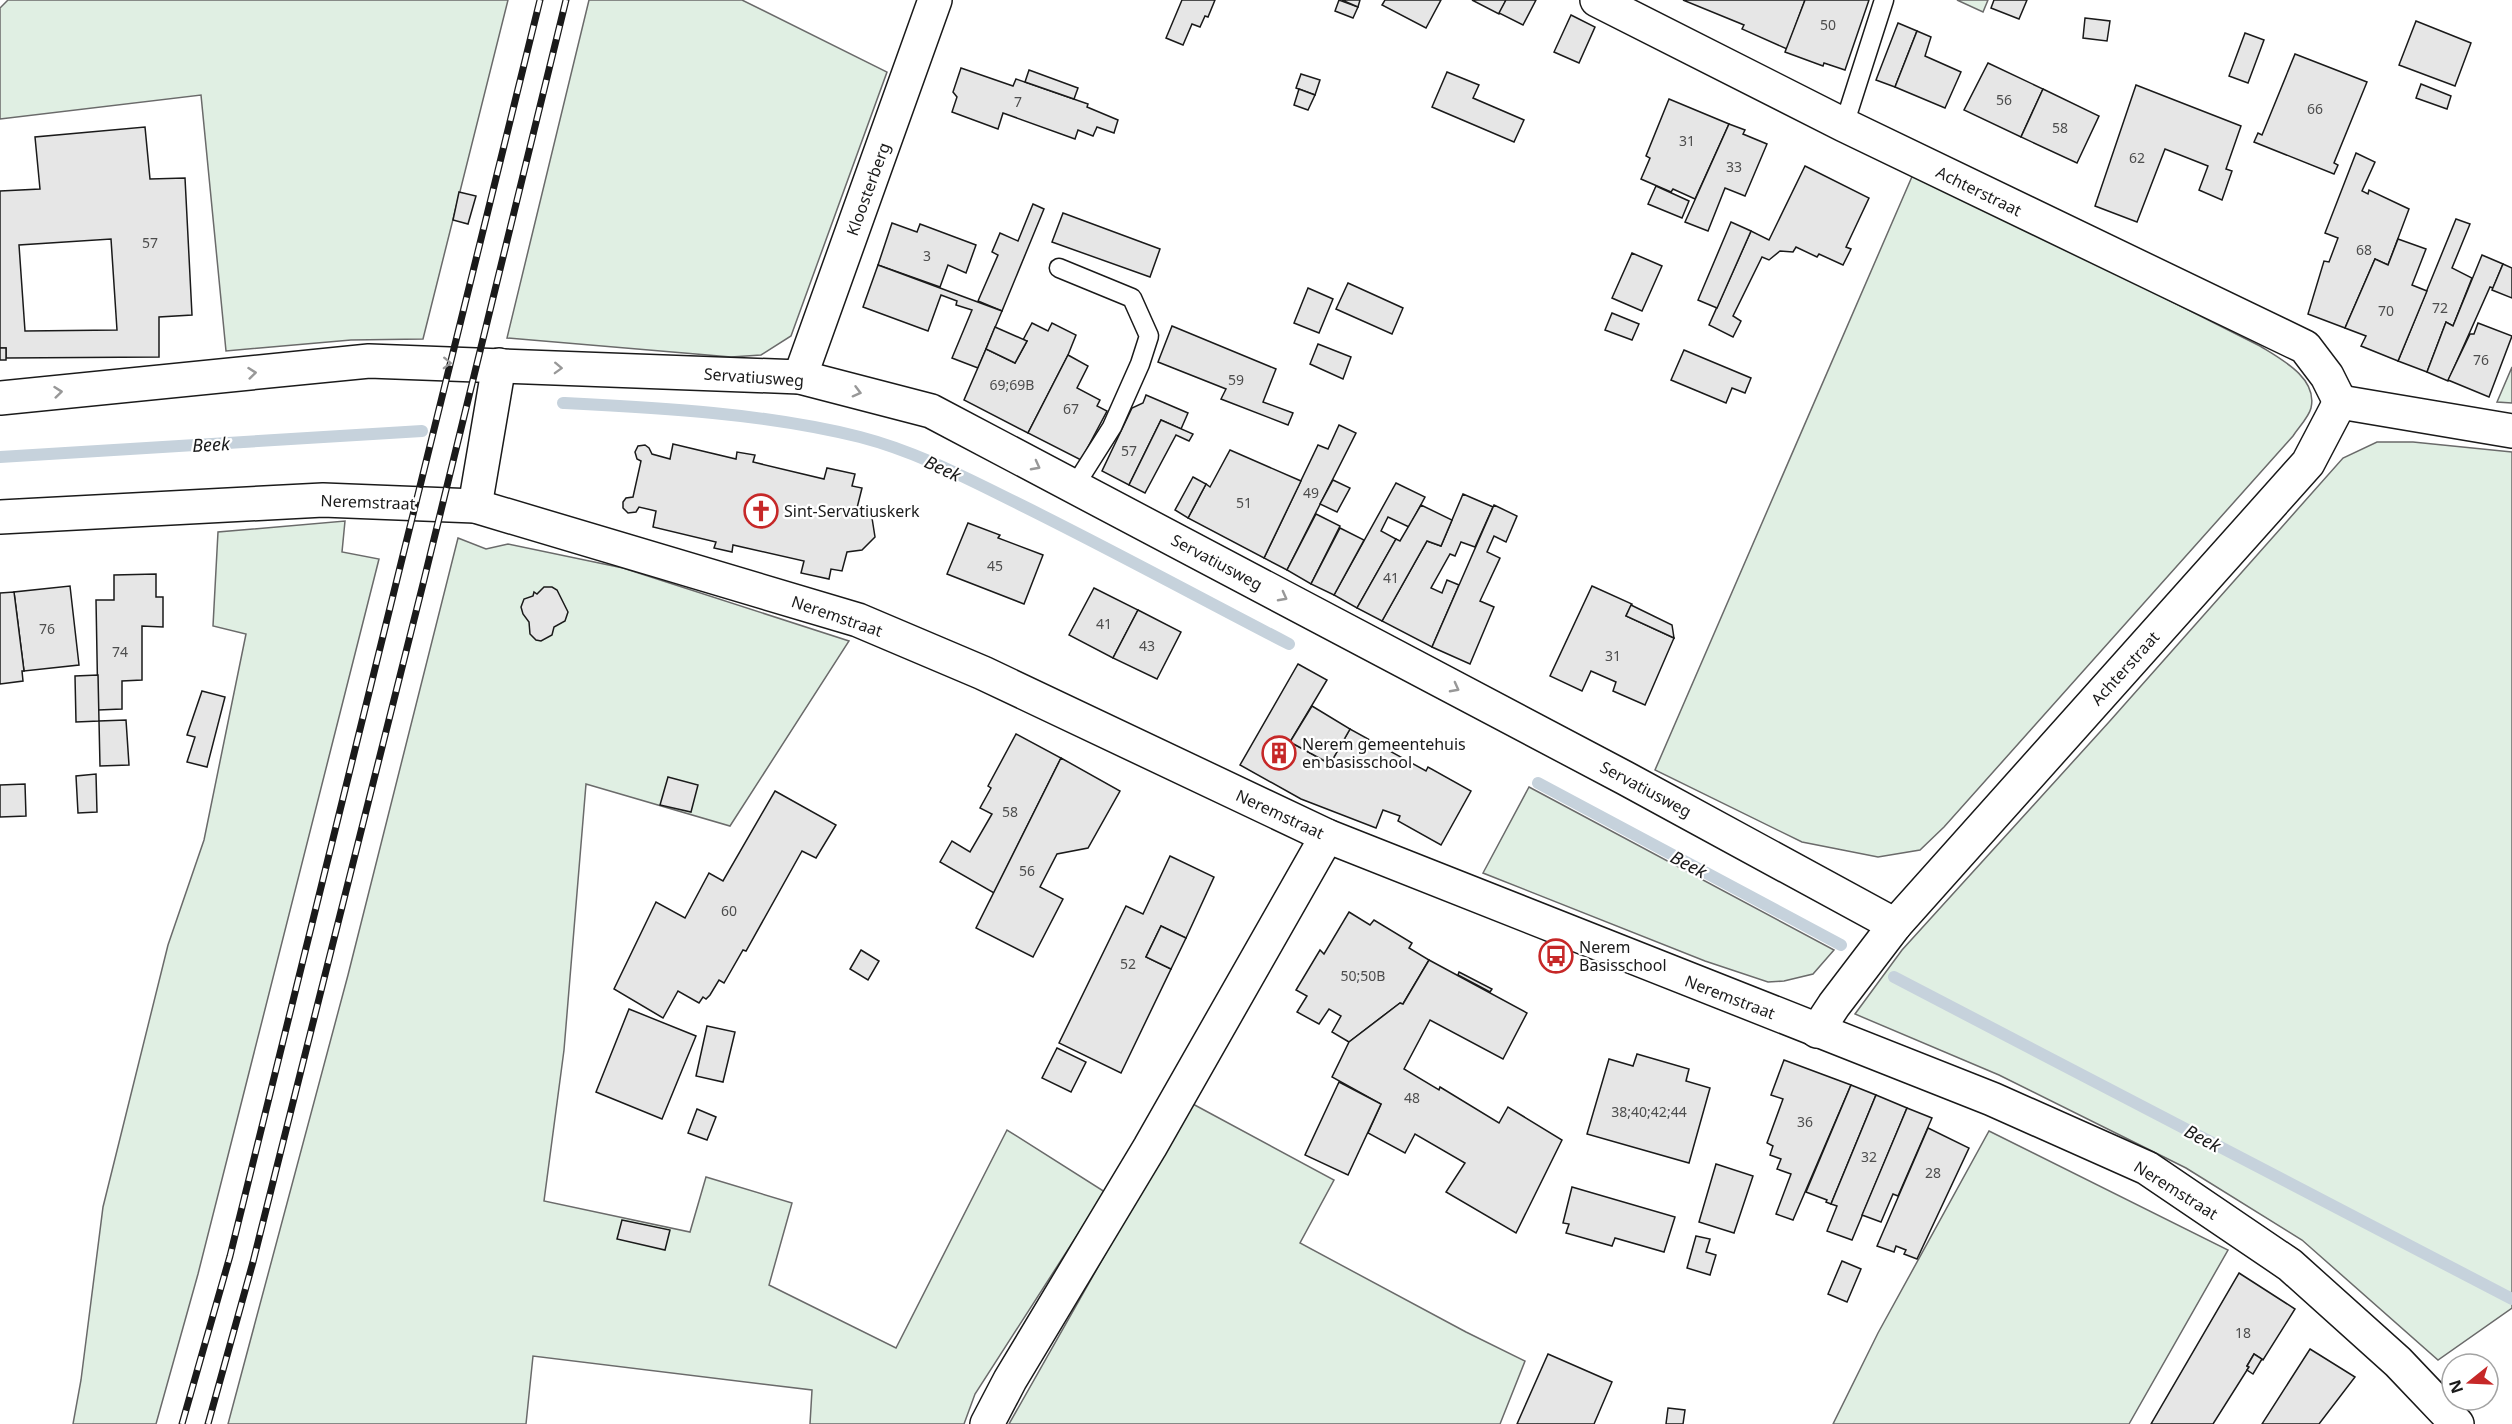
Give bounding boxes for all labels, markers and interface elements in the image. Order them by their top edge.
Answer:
house number: 50 [1820,15,1836,34]
house number: 56 [1996,90,2012,109]
house number: 7 [1014,92,1022,111]
house number: 66 [2307,99,2323,118]
house number: 58 [2052,118,2068,137]
house number: 31 [1679,131,1695,150]
street label: Kloosterberg [841,139,895,239]
house number: 62 [2129,148,2145,167]
house number: 33 [1726,157,1742,176]
street label: Achterstraat [1933,161,2026,221]
house number: 57 [142,233,158,252]
house number: 68 [2356,240,2372,259]
house number: 3 [923,246,931,265]
house number: 72 [2432,298,2448,317]
house number: 70 [2378,301,2394,320]
house number: 76 [2473,350,2489,369]
one-way arrow [442,357,451,370]
one-way arrow [553,361,562,374]
street label: Servatiusweg [703,363,805,391]
one-way arrow [248,367,257,379]
house number: 59 [1228,370,1244,389]
house number: 69;69B [990,375,1034,394]
one-way arrow [851,385,862,397]
one-way arrow [54,386,63,399]
house number: 67 [1063,399,1079,418]
water label: Beek [192,431,232,457]
house number: 57 [1121,441,1137,460]
water label: Beek [921,449,966,487]
one-way arrow [1030,459,1041,471]
house number: 49 [1303,483,1319,502]
street label: Neremstraat [320,489,416,515]
church icon: Sint-Servatiuskerk [743,493,779,529]
house number: 51 [1236,493,1252,512]
place label: Sint-Servatiuskerk [784,500,920,522]
street label: Servatiusweg [1168,529,1266,595]
house number: 45 [987,556,1003,575]
house number: 41 [1383,568,1399,587]
street label: Neremstraat [789,590,886,642]
one-way arrow [1276,590,1287,601]
house number: 41 [1096,614,1112,633]
house number: 76 [39,619,55,638]
street label: Achterstraat [2086,626,2164,710]
house number: 43 [1139,636,1155,655]
house number: 74 [112,642,128,661]
house number: 31 [1605,646,1621,665]
one-way arrow [1449,681,1459,692]
place label: Nerem gemeentehuis en basisschool [1302,733,1466,773]
building icon: Nerem gemeentehuis en basisschool [1261,735,1297,771]
street label: Servatiusweg [1597,756,1695,822]
street label: Neremstraat [1232,784,1328,844]
house number: 58 [1002,802,1018,821]
water label: Beek [1667,845,1712,884]
house number: 56 [1019,861,1035,880]
house number: 60 [721,901,737,920]
place label: Nerem Basisschool [1579,936,1667,976]
bus stop icon: Nerem Basisschool [1538,938,1574,974]
house number: 52 [1120,954,1136,973]
house number: 50;50B [1341,966,1385,985]
street label: Neremstraat [1682,970,1778,1024]
house number: 48 [1404,1088,1420,1107]
house number: 38;40;42;44 [1611,1102,1687,1121]
house number: 36 [1797,1112,1813,1131]
water label: Beek [2181,1119,2226,1158]
house number: 32 [1861,1147,1877,1166]
street label: Neremstraat [2130,1156,2222,1225]
house number: 28 [1925,1163,1941,1182]
house number: 18 [2235,1323,2251,1342]
north arrow [2440,1352,2500,1412]
text: N [2443,1377,2468,1396]

